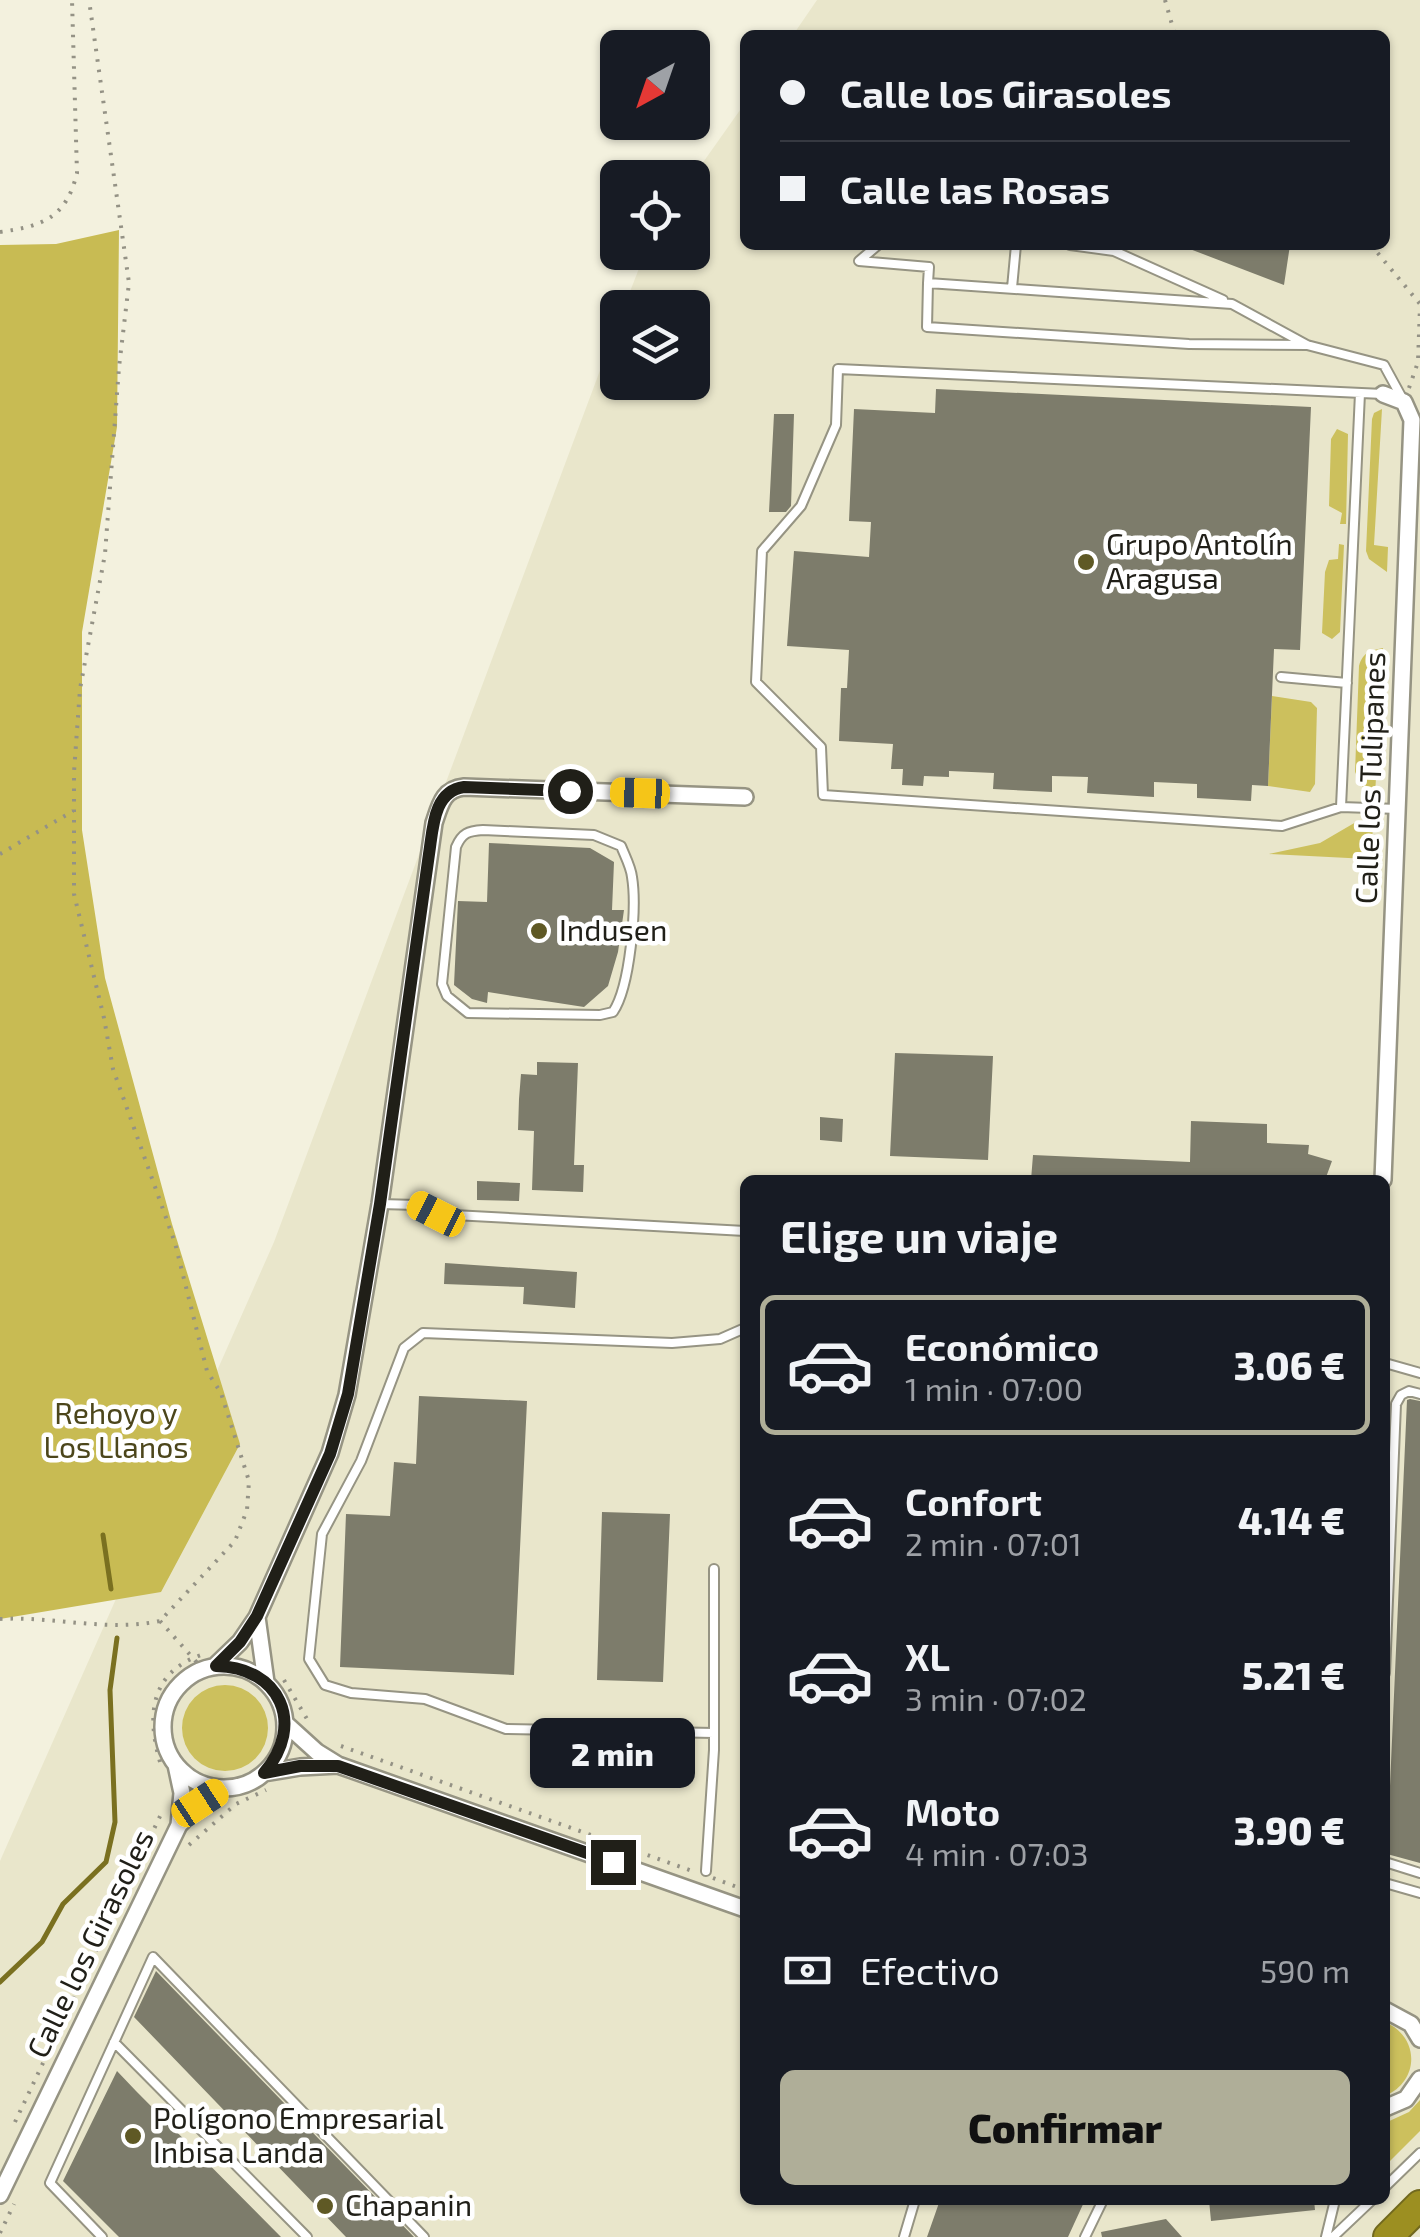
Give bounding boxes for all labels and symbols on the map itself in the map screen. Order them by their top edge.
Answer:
north arrow [600,30,710,140]
place label: Grupo Antolín Aragusa [1106,525,1293,595]
marker: Grupo Antolín Aragusa [1075,551,1097,573]
street label: Calle los Tulipanes [1347,651,1391,905]
route start [548,769,593,814]
car [609,777,671,809]
place label: Indusen [559,911,667,947]
marker: Indusen [528,920,550,942]
car [402,1187,470,1241]
park label: Rehoyo y Los Llanos [44,1394,188,1464]
callout: 2 min [530,1717,696,1787]
car [167,1774,233,1832]
street label: Calle los Girasoles [18,1823,160,2063]
route end [591,1840,636,1885]
place label: Polígono Empresarial Inbisa Landa [153,2099,444,2169]
marker: Polígono Empresarial Inbisa Landa [122,2125,144,2147]
place label: Chapanin [345,2186,472,2222]
marker: Chapanin [314,2195,336,2217]

